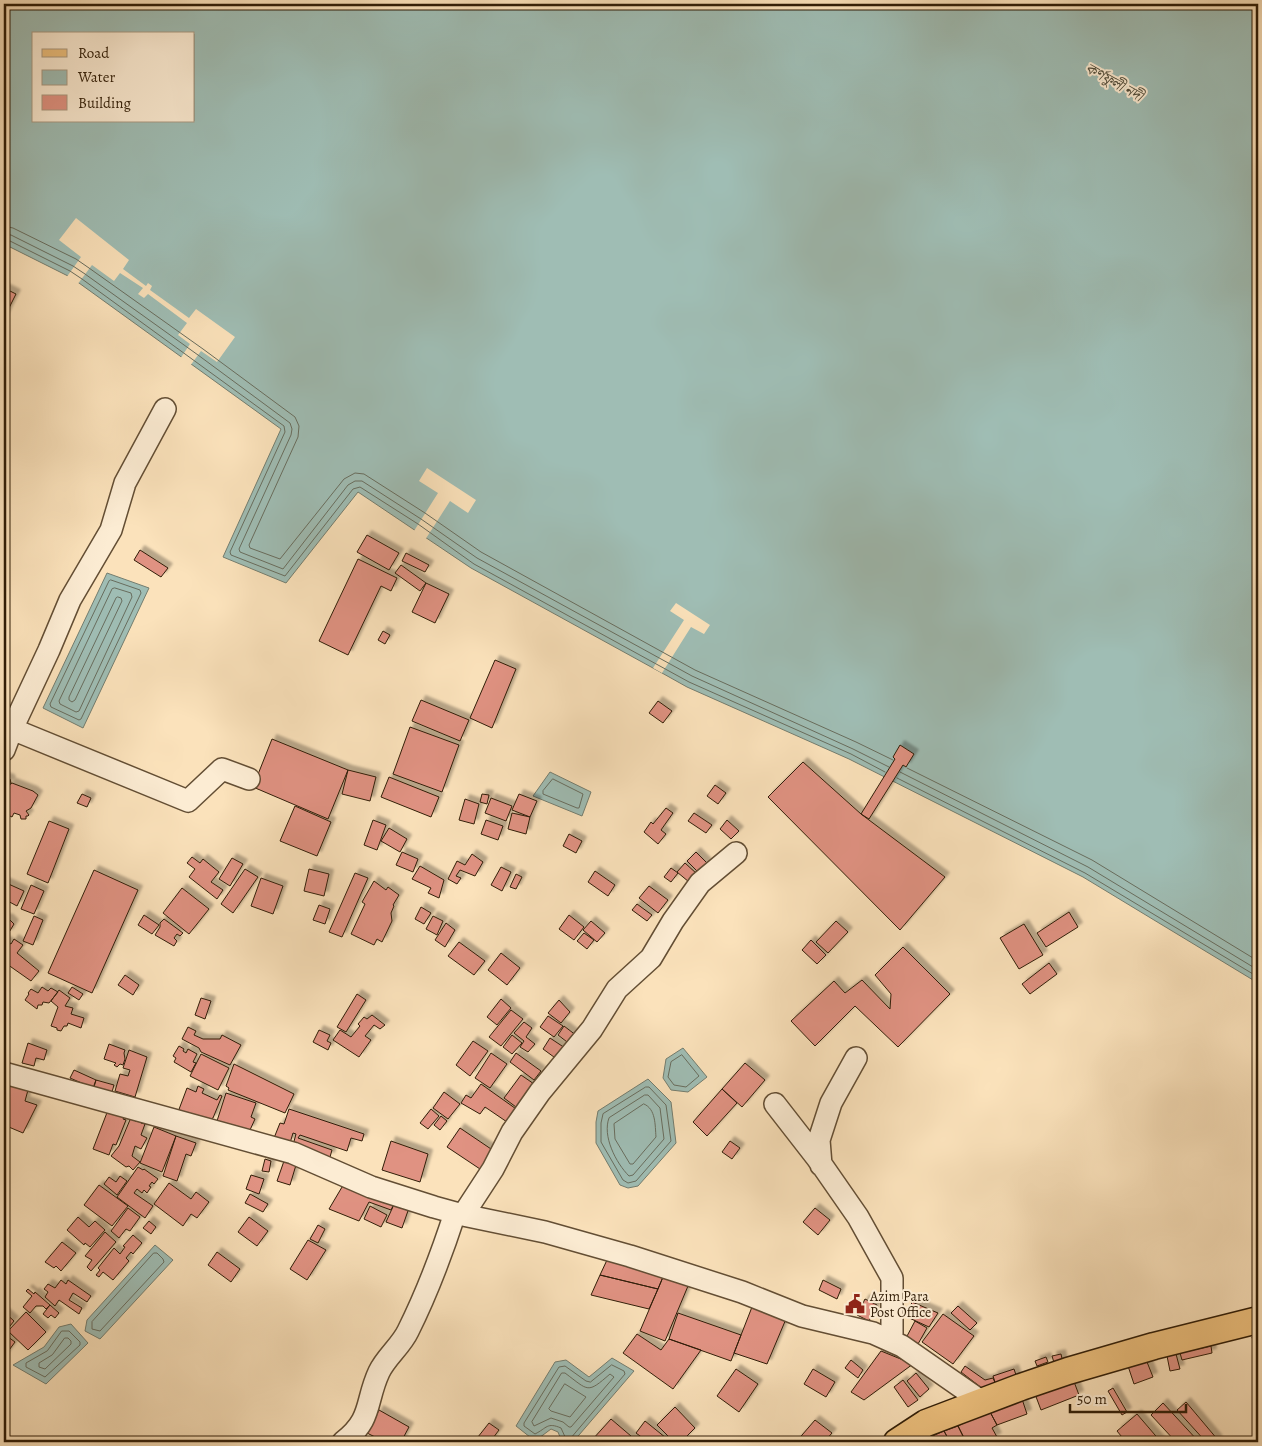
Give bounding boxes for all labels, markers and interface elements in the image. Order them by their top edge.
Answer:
legend [32,32,195,122]
text: Road [78,43,110,63]
water label: কর্ণফুলী নদী [1082,58,1148,107]
text: Water [77,67,115,87]
text: Building [78,93,131,113]
place label: Azim Para Post Office [869,1287,931,1322]
public building icon: Azim Para Post Office [844,1293,866,1315]
scale bar [1070,1381,1186,1413]
text: 50 m [1077,1389,1107,1409]

